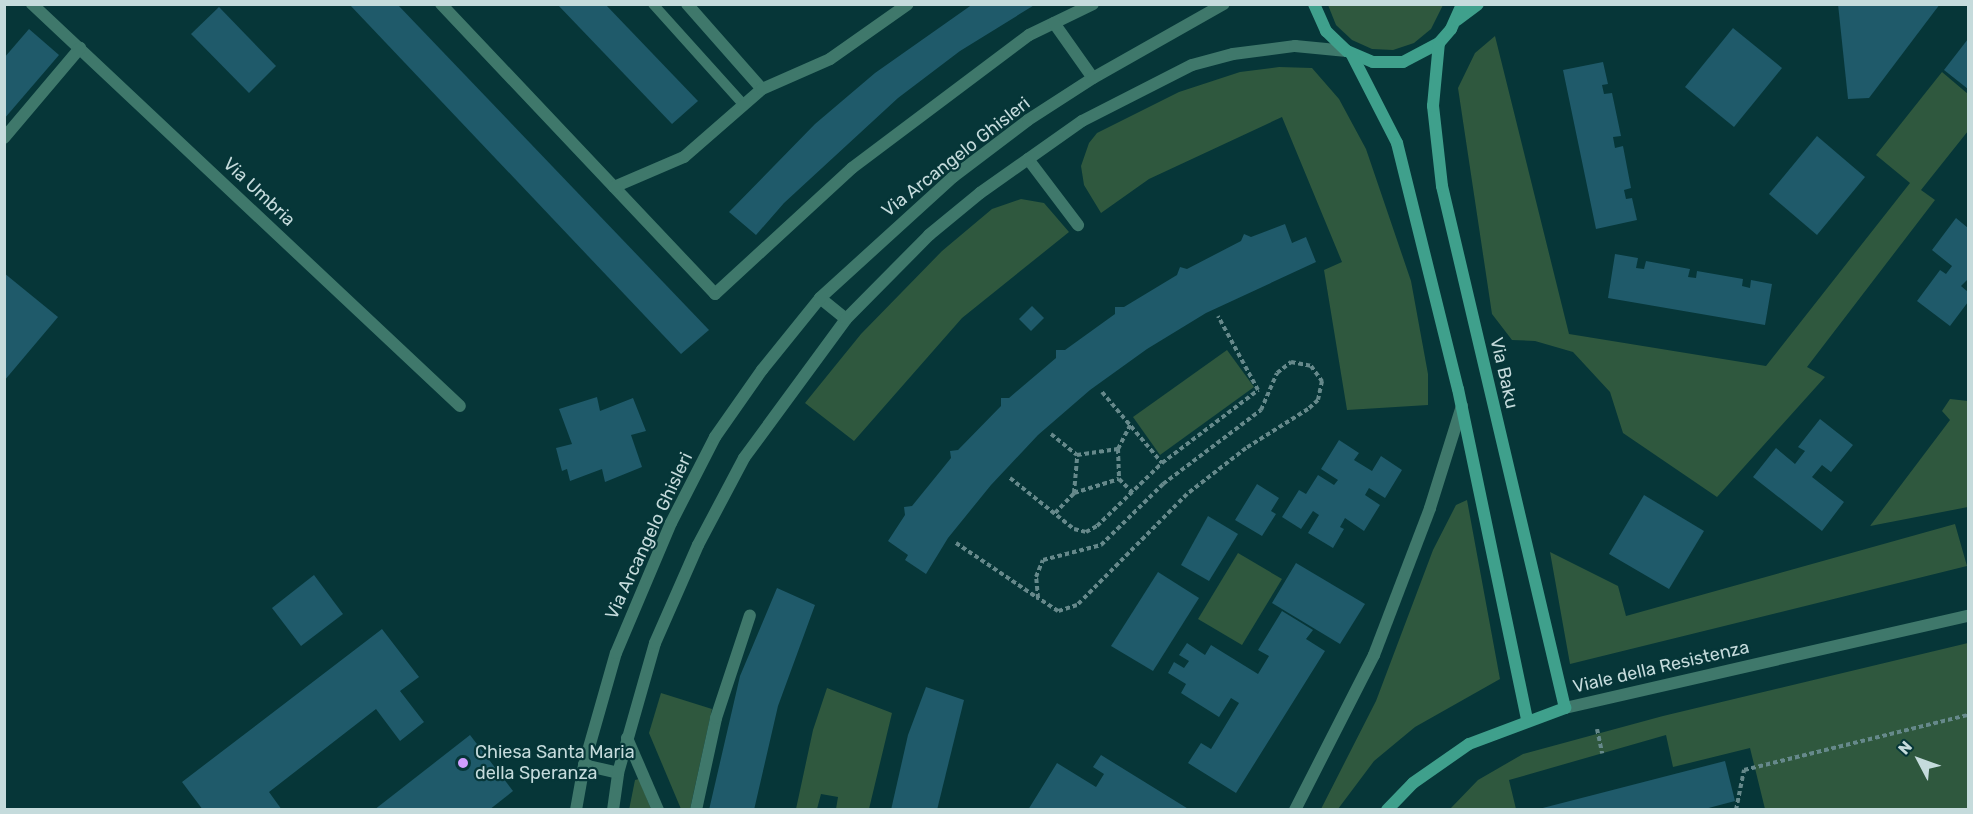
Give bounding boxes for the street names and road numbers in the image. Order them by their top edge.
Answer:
street label: Via Arcangelo Ghisleri [878,92,1034,222]
street label: Via Umbria [218,153,300,231]
street label: Via Baku [1485,335,1523,411]
street label: Via Arcangelo Ghisleri [601,449,697,623]
street label: Viale della Resistenza [1571,636,1751,698]

